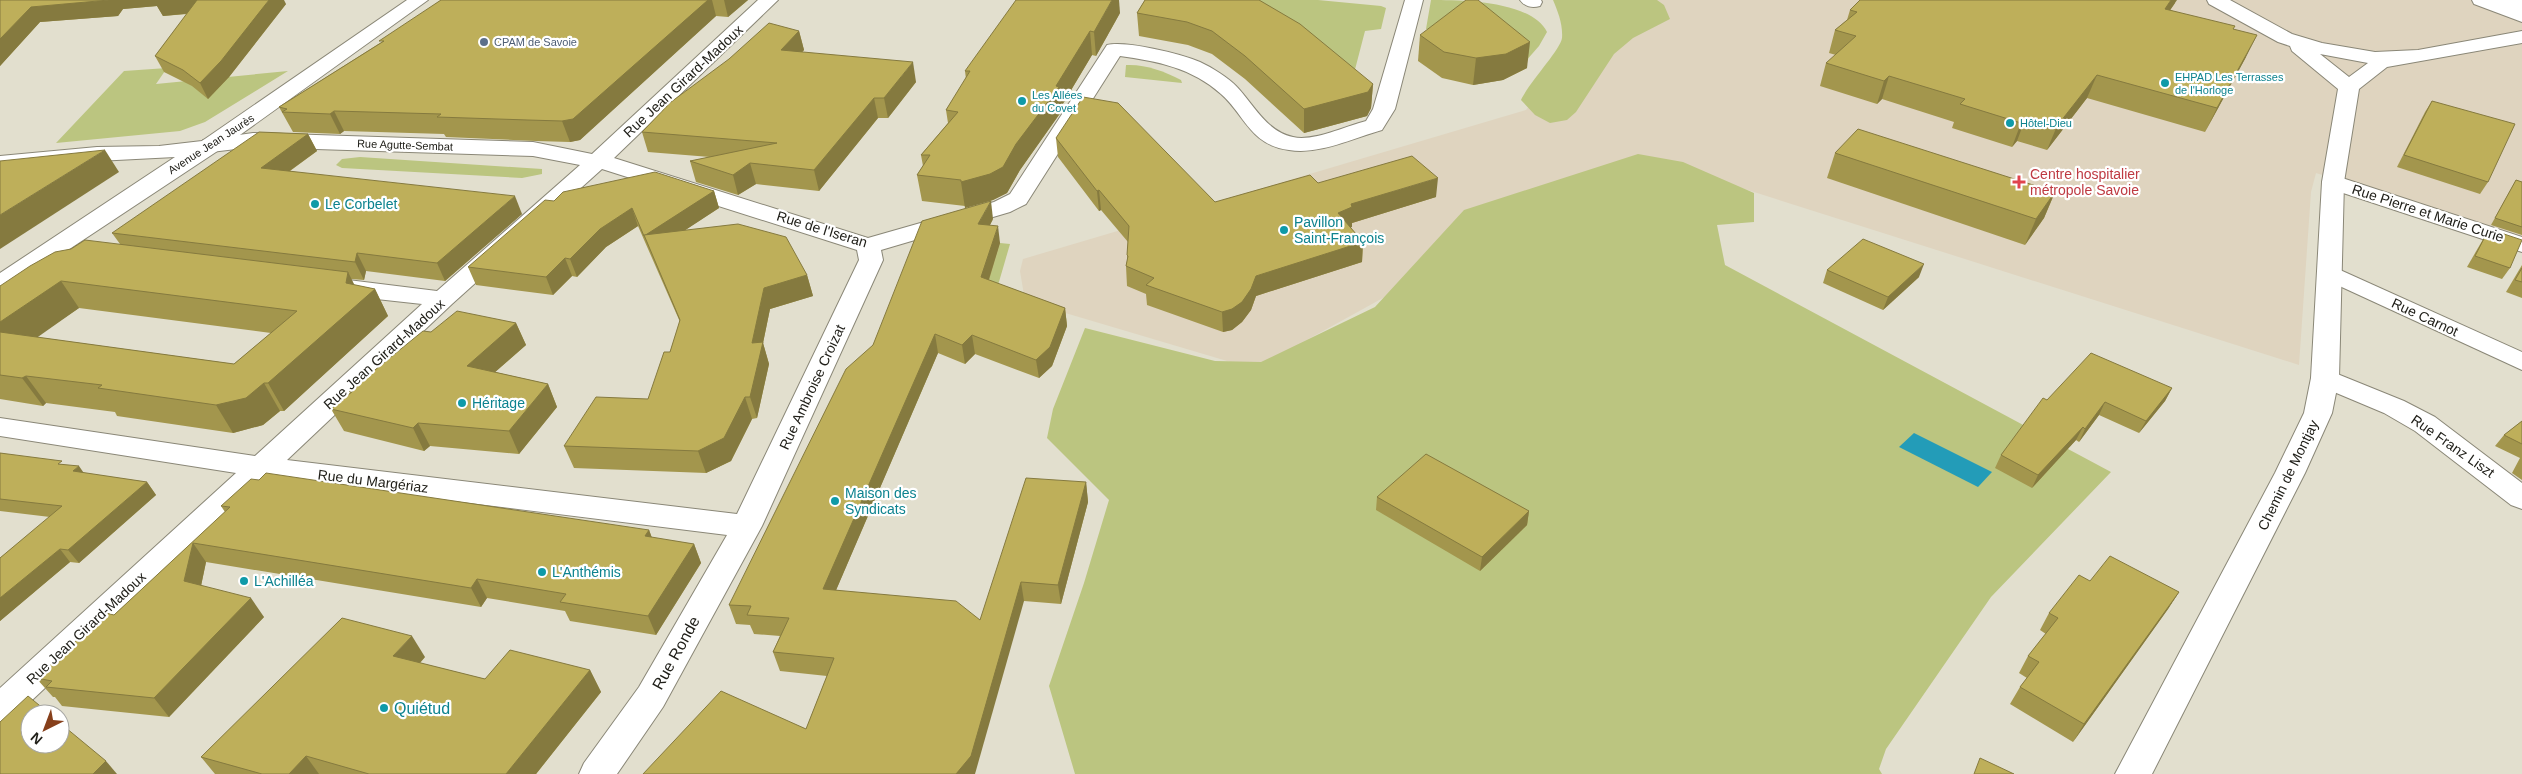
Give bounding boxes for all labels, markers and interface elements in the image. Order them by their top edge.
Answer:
street label: Rue Jean Girard-Madoux [620,22,746,140]
marker: CPAM de Savoie [478,36,490,48]
place label: CPAM de Savoie [494,36,577,48]
place label: EHPAD Les Terrasses de l'Horloge [2175,71,2284,96]
marker: EHPAD Les Terrasses de l'Horloge [2159,77,2171,89]
place label: Les Allées du Covet [1032,89,1083,114]
marker: Les Allées du Covet [1016,95,1028,107]
street label: Avenue Jean Jaurès [166,111,257,176]
marker: Hôtel-Dieu [2004,117,2016,129]
place label: Hôtel-Dieu [2020,117,2072,129]
street label: Rue Agutte-Sembat [357,137,453,153]
place label: Centre hospitalier métropole Savoie [2030,166,2140,198]
marker: Centre hospitalier métropole Savoie [2012,175,2026,189]
street label: Rue Pierre et Marie Curie [2350,181,2506,245]
place label: Le Corbelet [325,196,397,212]
marker: Le Corbelet [309,198,321,210]
street label: Rue de l'Iseran [775,208,869,250]
place label: Pavillon Saint-François [1294,214,1384,246]
marker: Pavillon Saint-François [1278,224,1290,236]
street label: Rue Jean Girard-Madoux [320,295,448,413]
street label: Rue Carnot [2389,295,2461,339]
street label: Rue Ambroise Croizat [776,322,848,452]
place label: Héritage [472,395,525,411]
marker: Héritage [456,397,468,409]
street label: Rue Franz Liszt [2408,411,2498,481]
street label: Chemin de Montjay [2254,417,2322,533]
street label: Rue du Margériaz [317,466,429,496]
place label: Maison des Syndicats [845,485,917,517]
marker: Maison des Syndicats [829,495,841,507]
place label: L'Anthémis [552,564,621,580]
marker: L'Anthémis [536,566,548,578]
street label: Rue Jean Girard-Madoux [23,569,149,687]
place label: L'Achilléa [254,573,314,589]
marker: L'Achilléa [238,575,250,587]
street label: Rue Ronde [649,613,703,693]
place label: Quiétud [394,700,450,717]
marker: Quiétud [378,702,390,714]
north arrow [20,704,70,754]
text: N [27,729,45,748]

